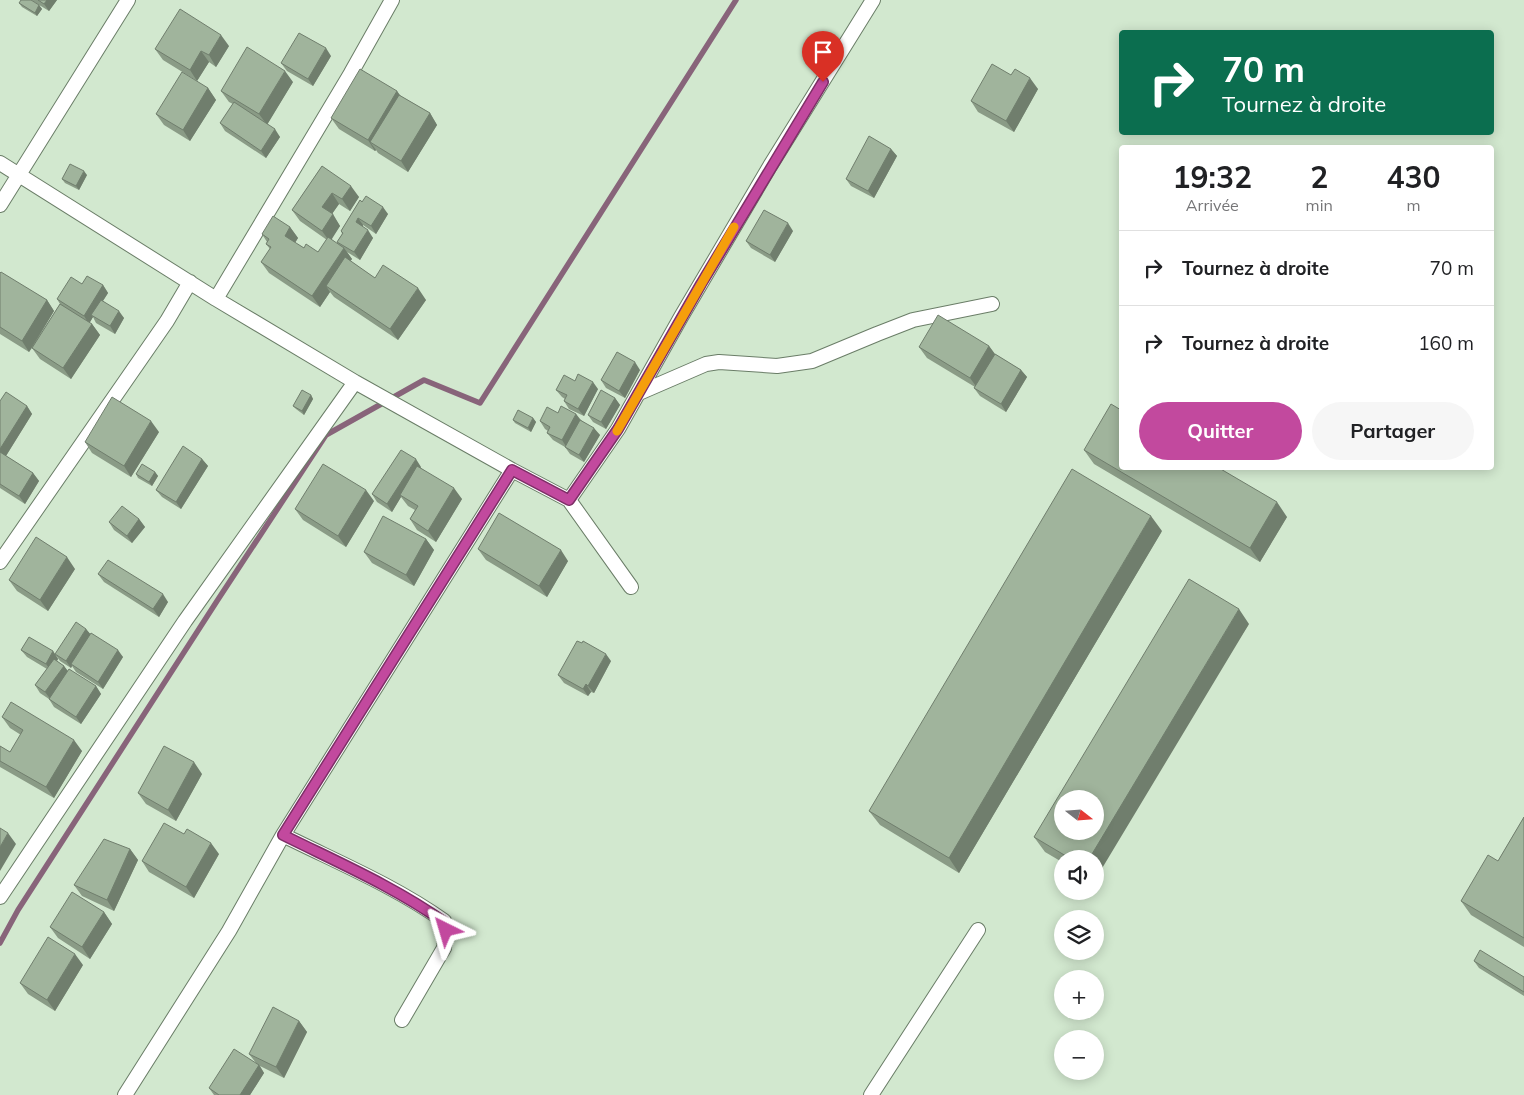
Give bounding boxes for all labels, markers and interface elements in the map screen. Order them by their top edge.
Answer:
pin [802,31,844,82]
icon: arrive [809,38,837,66]
text: 70 m [1222,47,1305,91]
icon: right [1139,50,1204,115]
text: Tournez à droite [1222,90,1386,118]
text: 19:32 [1173,158,1252,196]
text: 2 [1310,158,1328,196]
text: 430 [1386,158,1440,196]
text: Arrivée [1186,195,1239,215]
text: min [1306,195,1333,215]
text: m [1406,195,1420,215]
icon: right [1139,254,1167,282]
text: Tournez à droite [1182,256,1329,280]
text: 70 m [1430,256,1474,280]
icon: right [1139,329,1167,357]
text: Tournez à droite [1182,331,1329,355]
text: 160 m [1418,331,1474,355]
button: Quitter [1139,402,1302,460]
button: Partager [1312,402,1474,460]
north arrow [1054,790,1104,840]
map controls [1054,790,1104,1080]
button: sound [1054,850,1104,900]
position arrow [419,903,471,955]
button: layers [1054,910,1104,960]
button: + [1054,970,1104,1020]
button: − [1054,1030,1104,1080]

